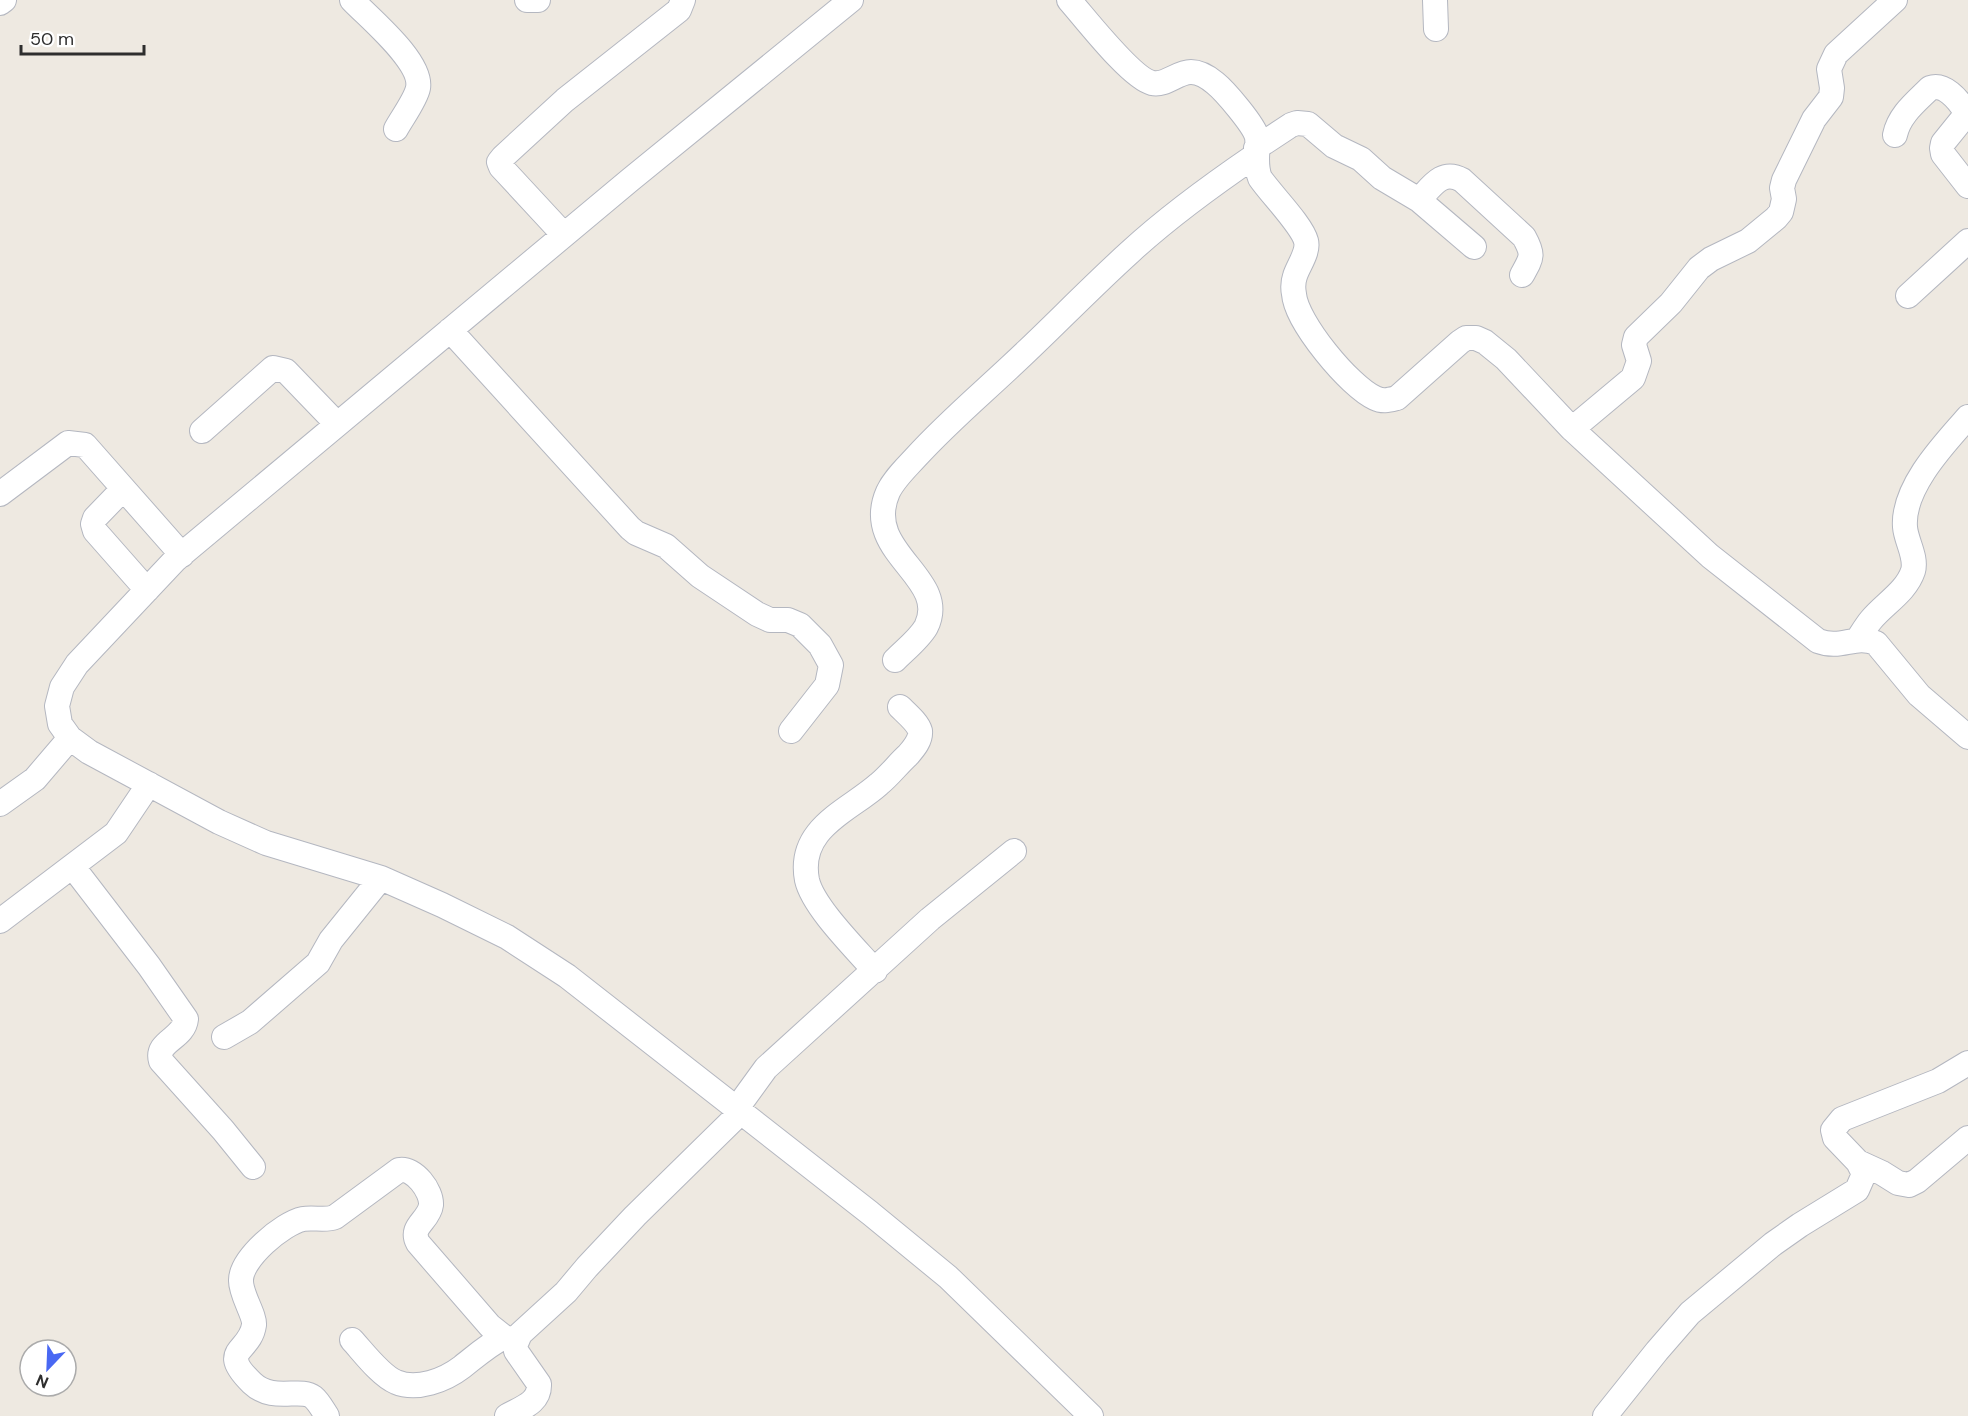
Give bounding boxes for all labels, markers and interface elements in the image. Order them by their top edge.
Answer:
scale bar [21,18,144,56]
text: 50 m [30,27,74,51]
north arrow [18,1338,78,1398]
text: N [33,1369,52,1393]

